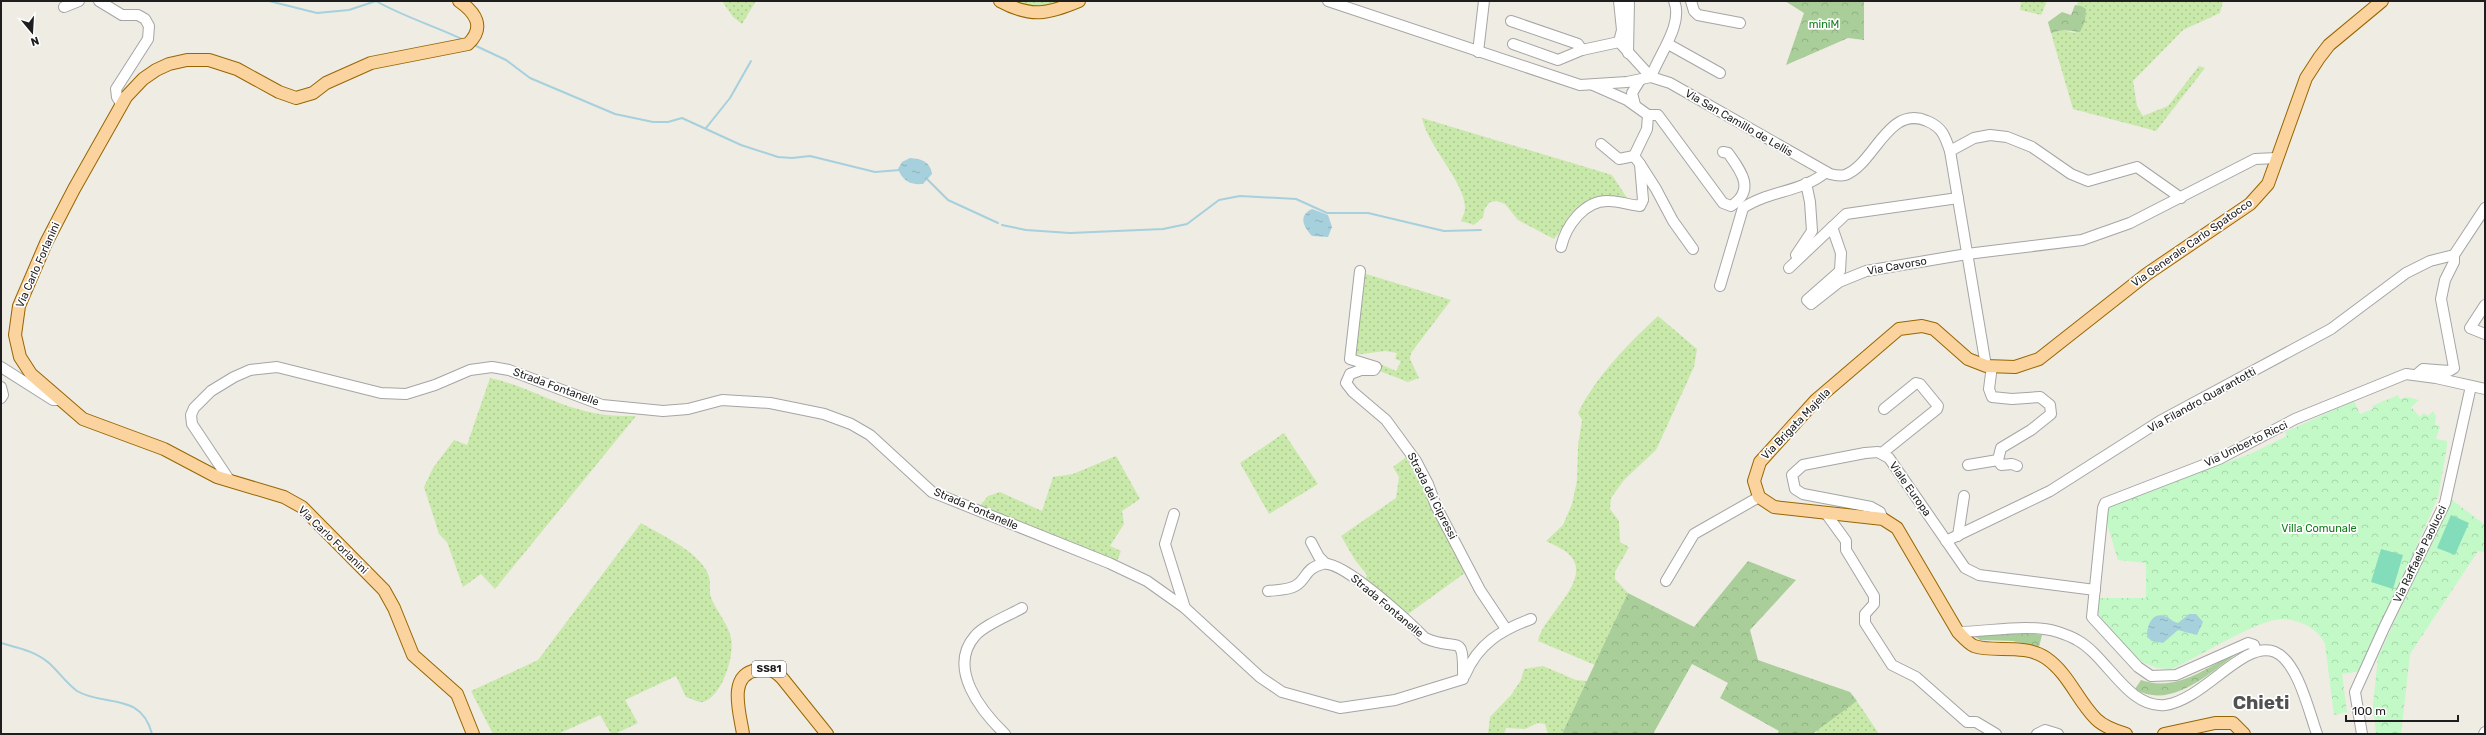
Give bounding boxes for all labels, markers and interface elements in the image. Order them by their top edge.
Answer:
north arrow [12,12,52,52]
park label: miniM [1809,18,1839,31]
text: N [29,34,41,48]
street label: Via San Camillo de Lellis [1683,87,1796,159]
street label: Via Generale Carlo Spatocco [2129,196,2255,290]
street label: Via Carlo Forlanini [13,220,63,310]
street label: Via Cavorso [1866,254,1928,278]
street label: Strada Fontanelle [511,365,601,409]
street label: Via Filandro Quarantotti [2146,365,2258,435]
street label: Via Brigata Majella [1759,386,1833,462]
street label: Via Umberto Ricci [2202,418,2290,470]
street label: Strada dei Cipressi [1405,451,1459,541]
street label: Viale Europa [1886,459,1934,519]
street label: Strada Fontanelle [932,485,1020,533]
street label: Via Carlo Forlanini [295,503,371,577]
street label: Via Raffaele Paolucci [2391,503,2449,605]
park label: Villa Comunale [2281,522,2357,535]
street label: Strada Fontanelle [1348,572,1426,640]
road number: SS81 [752,661,786,677]
district label: Chieti [2233,691,2289,714]
scale bar [2346,697,2458,723]
text: 100 m [2352,704,2386,718]

